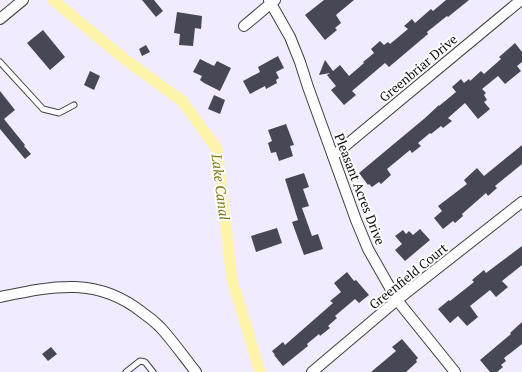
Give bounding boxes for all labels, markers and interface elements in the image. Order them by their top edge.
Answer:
street label: Greenbriar Drive [375,30,461,106]
street label: Pleasant Acres Drive [330,131,390,247]
water label: Lake Canal [207,152,235,221]
street label: Greenfield Court [365,239,451,313]

